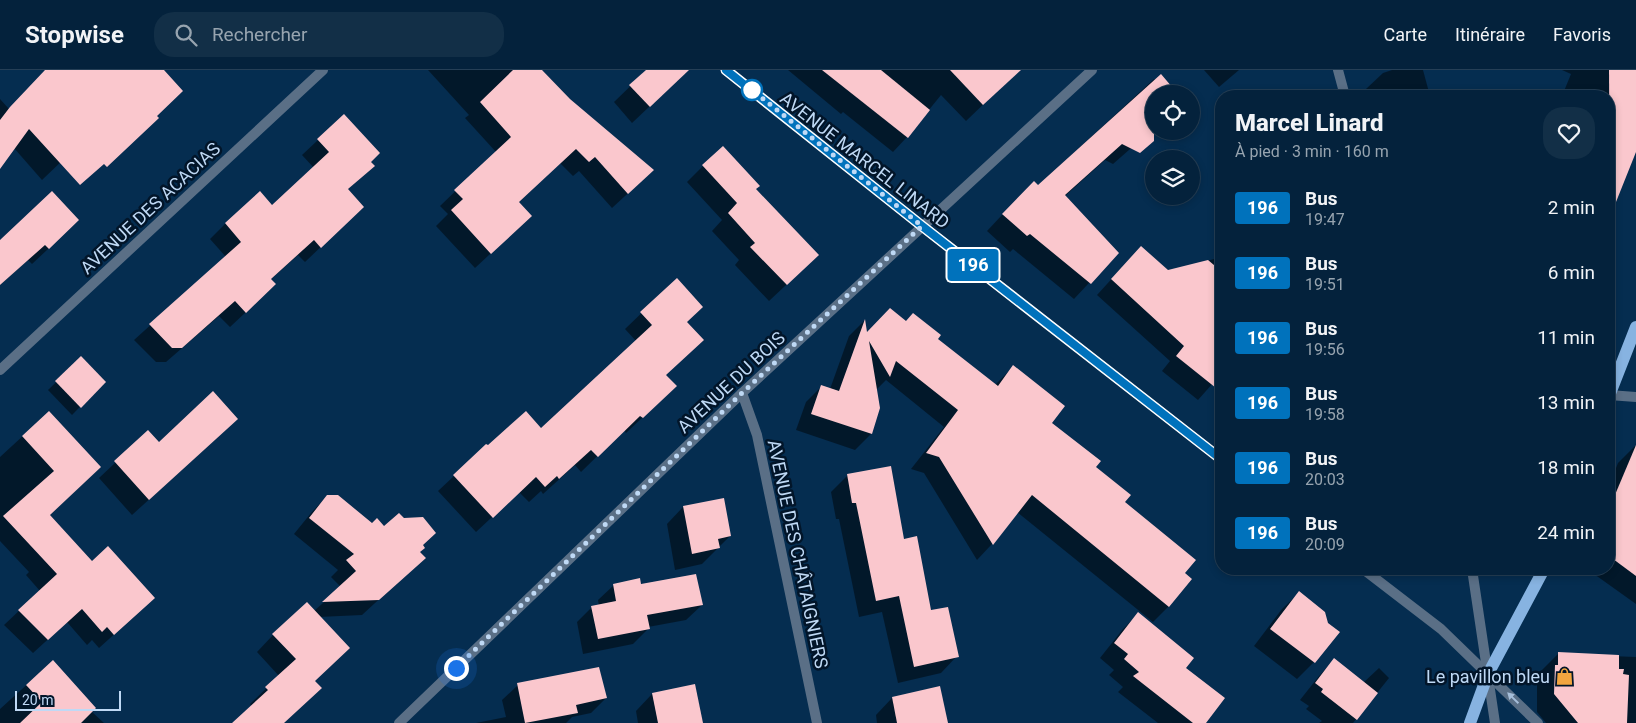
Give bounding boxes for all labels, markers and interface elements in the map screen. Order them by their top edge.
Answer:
search box [154,12,504,57]
text: Stopwise [25,21,124,49]
icon: search [172,21,200,49]
text: Rechercher [212,23,307,46]
text: Carte [1384,24,1427,45]
text: Itinéraire [1455,24,1525,45]
text: Favoris [1553,24,1611,45]
unlabelled marker [741,79,763,101]
map controls [1145,85,1200,205]
button: locate [1145,85,1200,140]
street label: AVENUE MARCEL LINARD [776,87,954,233]
button: heart [1543,107,1595,159]
text: Marcel Linard [1235,109,1384,137]
street label: AVENUE DES ACACIAS [76,138,224,278]
text: À pied · 3 min · 160 m [1235,142,1389,161]
button: layers [1145,150,1200,205]
text: Bus [1305,187,1338,210]
text: 2 min [1548,196,1595,219]
text: 196 [1247,197,1278,218]
text: 19:47 [1305,210,1345,229]
line badge: 196 [944,249,1002,281]
text: Bus [1305,252,1338,275]
text: 196 [958,254,988,275]
text: 6 min [1548,261,1595,284]
text: 196 [1247,262,1278,283]
text: 19:51 [1305,275,1345,294]
text: Bus [1305,317,1338,340]
text: 11 min [1537,326,1595,349]
street label: AVENUE DU BOIS [673,327,789,437]
text: 196 [1247,327,1278,348]
text: 19:56 [1305,340,1345,359]
text: Bus [1305,382,1338,405]
text: 13 min [1537,391,1595,414]
text: 196 [1247,392,1278,413]
text: 19:58 [1305,405,1345,424]
street label: AVENUE DES CHÂTAIGNIERS [763,438,833,670]
text: Bus [1305,447,1338,470]
text: 18 min [1537,456,1595,479]
text: 196 [1247,457,1278,478]
text: 20:03 [1305,470,1345,489]
text: Bus [1305,512,1338,535]
text: 24 min [1537,521,1595,544]
text: 196 [1247,522,1278,543]
text: 20:09 [1305,535,1345,554]
your location [444,656,469,681]
place label: Le pavillon bleu [1426,666,1550,687]
shop icon: Le pavillon bleu [1554,666,1574,686]
scale bar [15,688,121,711]
text: 20 m [22,692,54,708]
one-way arrow [1508,692,1520,704]

